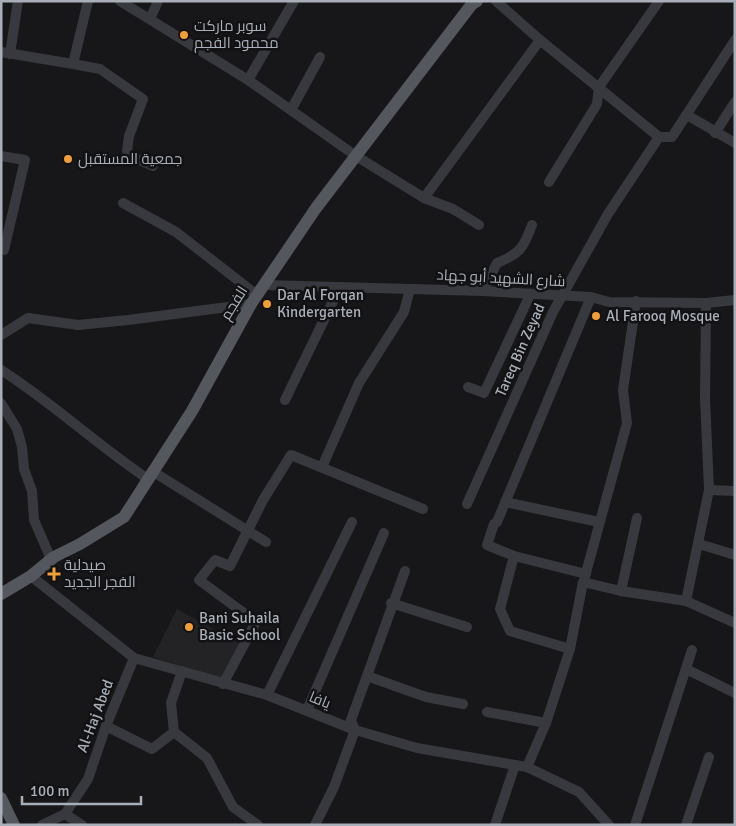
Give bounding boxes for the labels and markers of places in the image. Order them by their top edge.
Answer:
place label: سوبر ماركت محمود الفجم [194,17,279,53]
marker: سوبر ماركت محمود الفجم [178,29,190,41]
place label: جمعية المستقبل [78,150,182,169]
marker: جمعية المستقبل [62,153,74,165]
place label: Dar Al Forqan Kindergarten [277,286,364,321]
marker: Dar Al Forqan Kindergarten [261,298,273,310]
place label: Al Farooq Mosque [606,307,720,325]
marker: Al Farooq Mosque [590,310,602,322]
place label: صيدلية الفجر الجديد [64,556,136,591]
marker: صيدلية الفجر الجديد [48,568,60,580]
place label: Bani Suhaila Basic School [199,609,280,644]
marker: Bani Suhaila Basic School [183,621,195,633]

